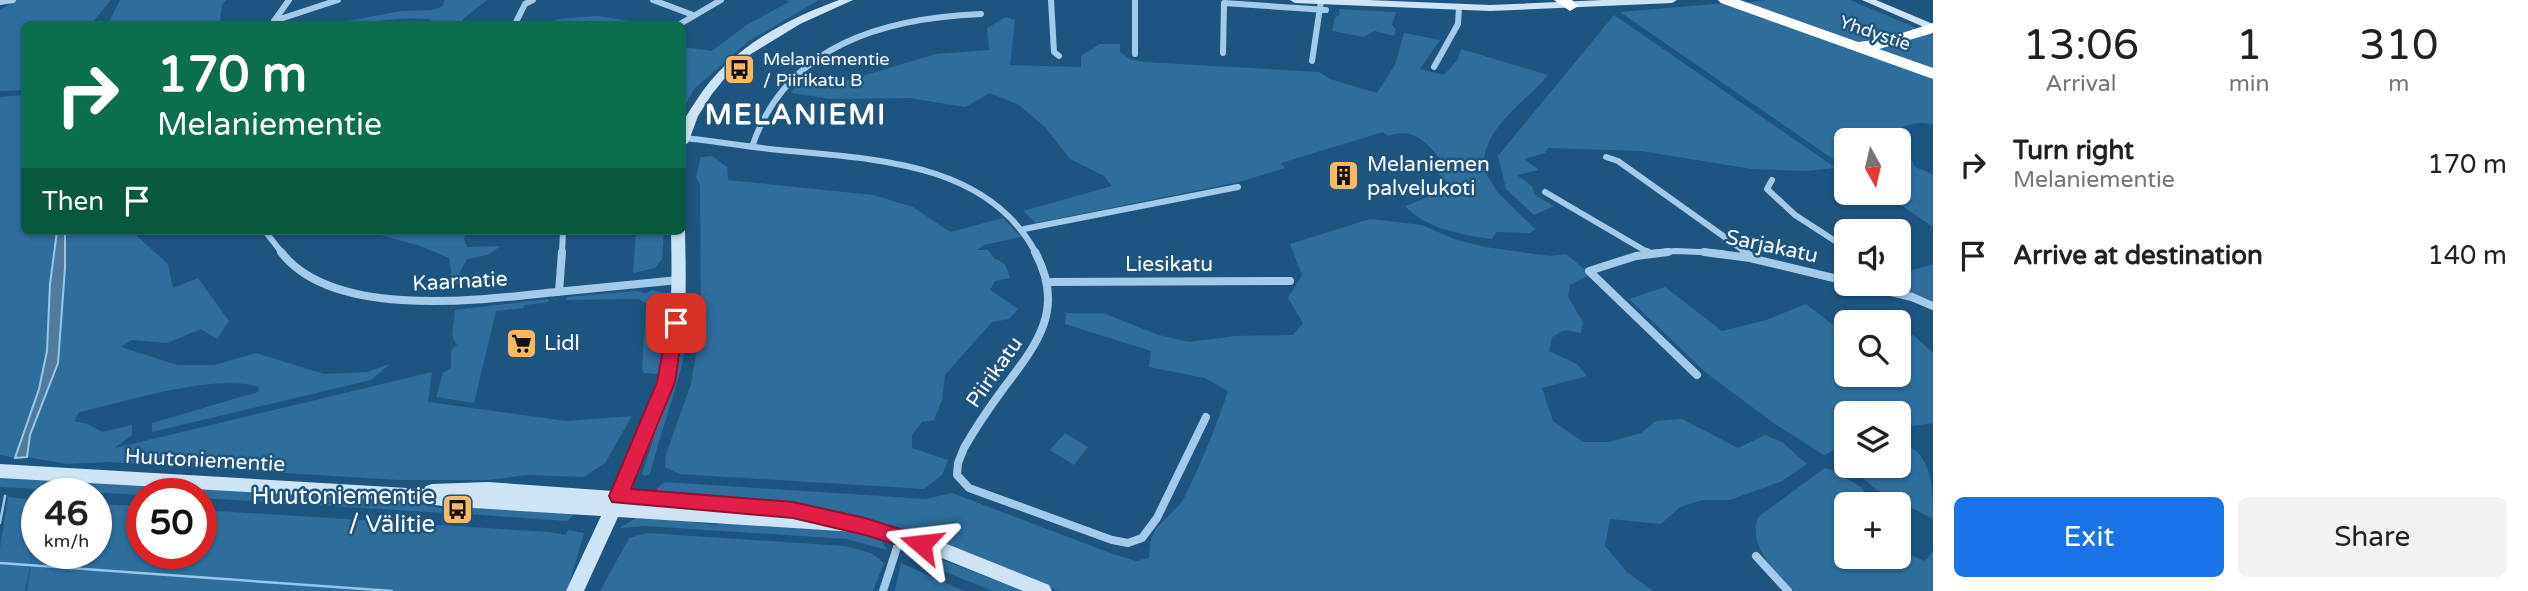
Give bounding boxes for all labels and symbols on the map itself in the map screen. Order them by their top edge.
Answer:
street label: Yhdystie [1837,11,1913,55]
place label: Melaniementie / Piirikatu B [763,48,890,91]
bus stop icon: Melaniementie / Piirikatu B [723,52,757,86]
district label: MELANIEMI [705,98,887,132]
north arrow [1834,128,1911,205]
place label: Melaniemen palvelukoti [1367,152,1490,201]
building icon: Melaniemen palvelukoti [1327,159,1361,193]
street label: Sarjakatu [1724,225,1820,268]
street label: Liesikatu [1125,252,1213,277]
street label: Kaarnatie [412,267,508,296]
pin [646,293,706,353]
supermarket icon: Lidl [504,326,538,360]
place label: Lidl [544,331,580,356]
street label: Piirikatu [961,332,1028,413]
street label: Huutoniementie [124,444,286,477]
speed limit sign: 50 [126,478,217,569]
place label: Huutoniementie / Välitie [252,482,435,539]
bus stop icon: Huutoniementie / Välitie [441,493,475,527]
position arrow [884,507,958,581]

